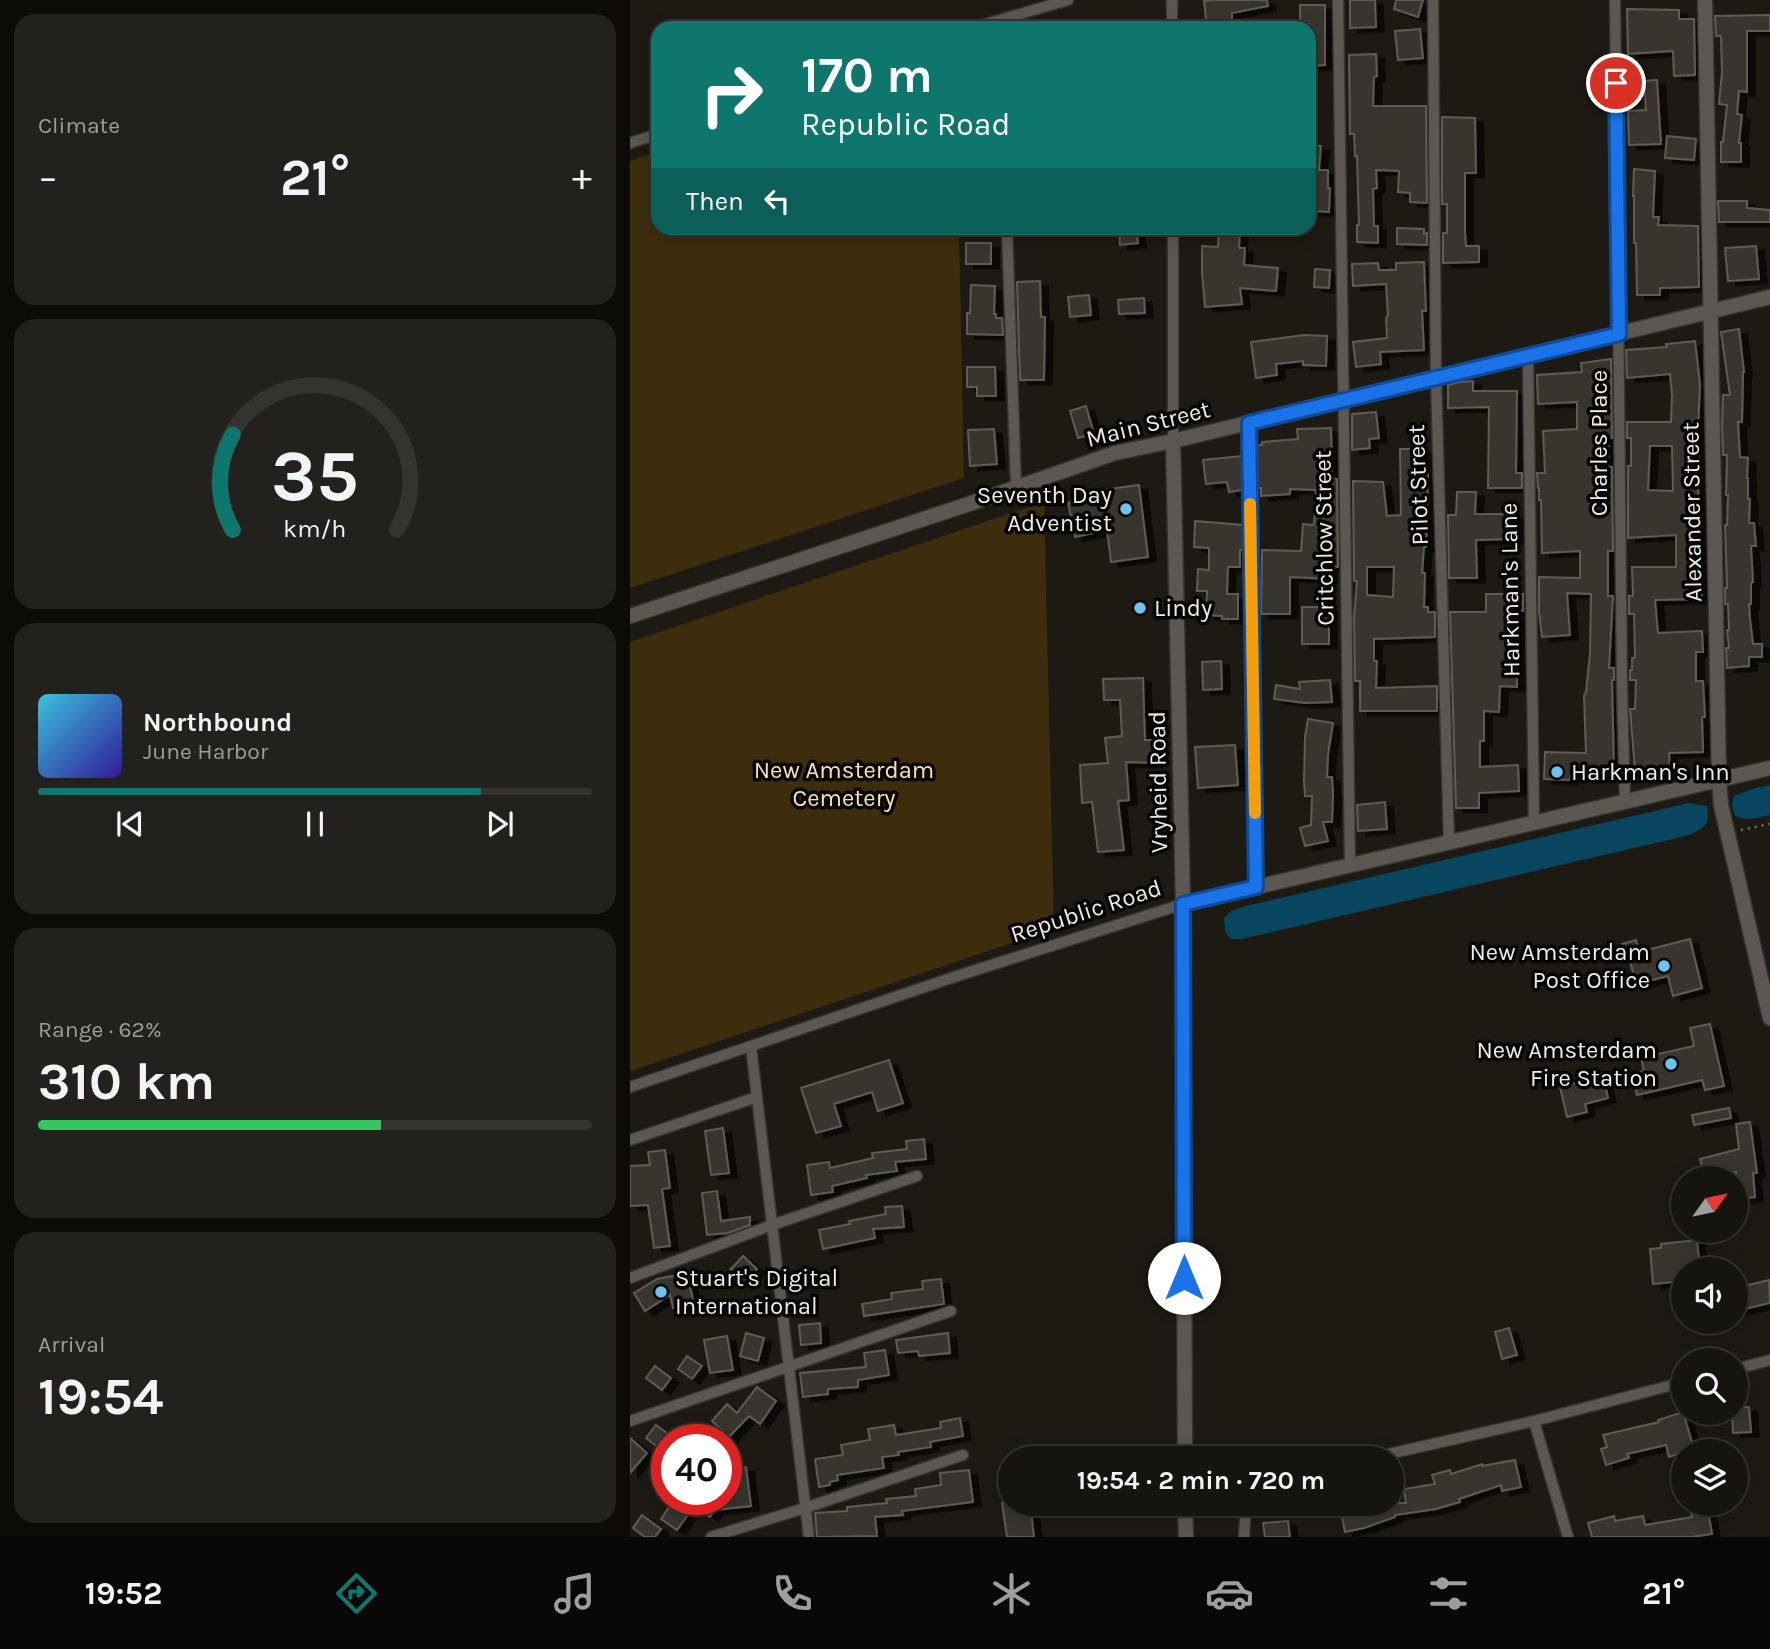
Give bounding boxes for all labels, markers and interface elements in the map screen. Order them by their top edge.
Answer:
text: 170 m [801,47,933,104]
icon: right [686,49,777,140]
pin [1586,53,1646,113]
icon: arrive [1597,64,1635,102]
text: Republic Road [801,106,1010,143]
text: Climate [38,112,120,139]
text: 21° [280,147,350,208]
text: − [38,155,58,200]
text: + [572,155,592,200]
icon: left [758,182,796,220]
text: Then [686,186,744,217]
street label: Charles Place [1585,370,1613,516]
street label: Main Street [1083,395,1213,453]
street label: Alexander Street [1676,422,1708,602]
street label: Pilot Street [1402,424,1434,546]
text: 35 [271,433,359,518]
street label: Critchlow Street [1308,450,1340,626]
place label: Seventh Day Adventist [977,481,1112,537]
marker: Seventh Day Adventist [1118,501,1134,517]
street label: Harkman's Lane [1494,503,1526,677]
text: km/h [283,514,347,543]
place label: Lindy [1154,594,1212,622]
marker: Lindy [1132,600,1148,616]
text: Northbound [143,707,292,738]
street label: Vryheid Road [1143,711,1173,853]
text: June Harbor [143,738,268,765]
park label: New Amsterdam Cemetery [754,756,934,812]
place label: Harkman's Inn [1571,758,1730,786]
marker: Harkman's Inn [1549,764,1565,780]
icon: previous [111,805,149,843]
icon: pause [296,805,334,843]
icon: next [481,805,519,843]
street label: Republic Road [1007,873,1165,949]
place label: New Amsterdam Post Office [1469,938,1650,994]
marker: New Amsterdam Post Office [1656,958,1672,974]
text: Range · 62% [38,1016,162,1043]
place label: New Amsterdam Fire Station [1476,1036,1657,1092]
text: 310 km [38,1051,215,1112]
marker: New Amsterdam Fire Station [1663,1056,1679,1072]
north arrow [1671,1166,1748,1242]
map controls [1671,1166,1748,1516]
position arrow [1147,1241,1221,1315]
button: sound [1671,1257,1748,1334]
place label: Stuart's Digital International [675,1264,838,1320]
marker: Stuart's Digital International [653,1284,669,1300]
text: Arrival [38,1331,105,1358]
button: search [1671,1348,1748,1425]
text: 19:54 [38,1366,163,1427]
speed limit sign: 40 [651,1424,742,1515]
button: layers [1671,1439,1748,1516]
text: 19:54 · 2 min · 720 m [1077,1465,1325,1496]
icon: directions [332,1569,381,1618]
icon: music [550,1569,599,1618]
icon: phone [768,1569,817,1618]
icon: climate [987,1569,1036,1618]
icon: car [1205,1569,1254,1618]
icon: filters [1424,1569,1473,1618]
text: 19:52 [85,1575,162,1612]
text: 21° [1642,1575,1685,1612]

